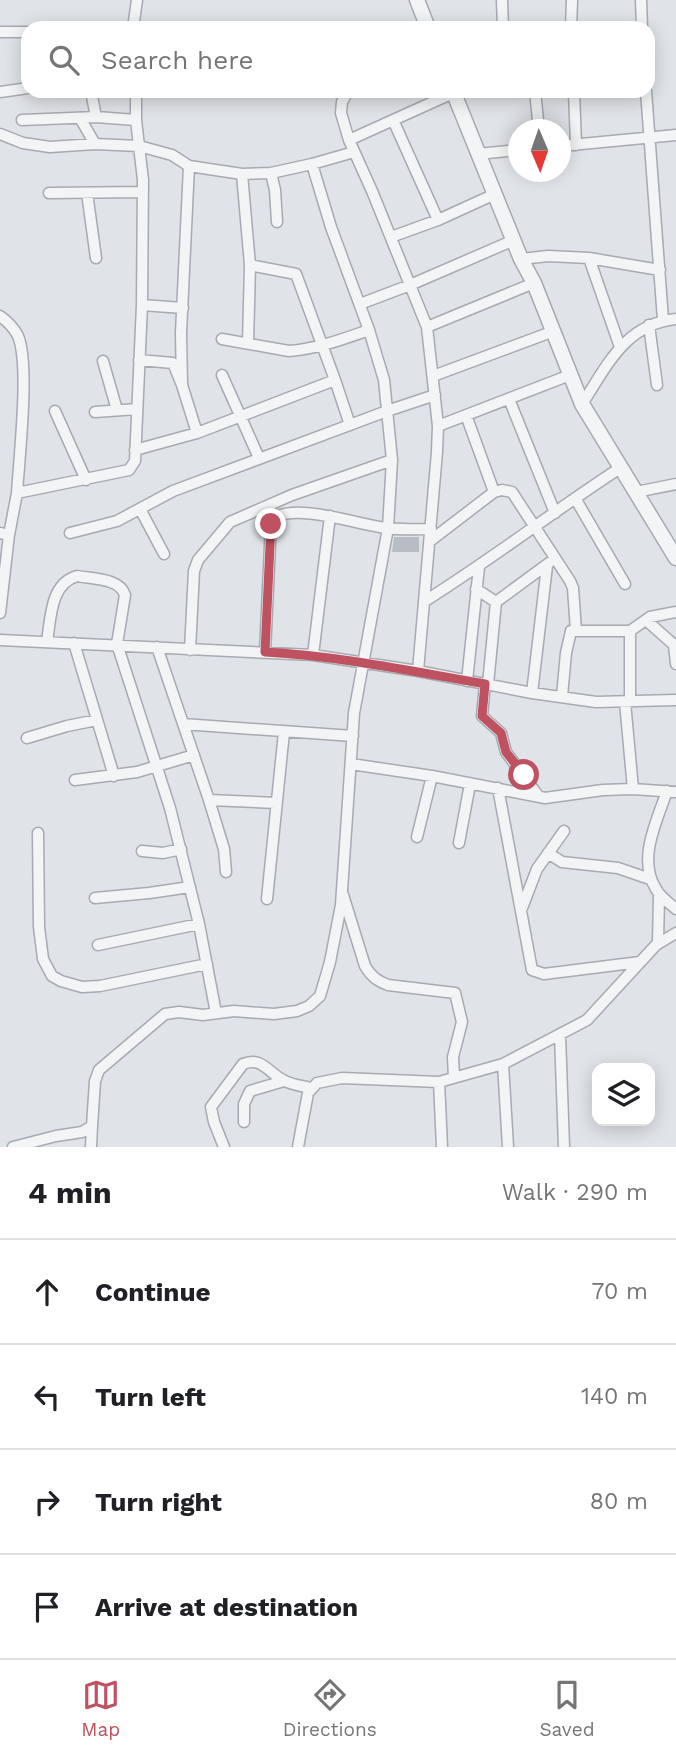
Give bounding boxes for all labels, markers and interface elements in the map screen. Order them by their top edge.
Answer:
search box [21,21,655,98]
icon: search [45,41,83,79]
text: Search here [101,45,253,75]
north arrow [508,119,571,182]
route end [255,508,286,539]
route start [508,759,539,790]
map controls [592,1063,655,1126]
button: layers [592,1063,655,1126]
text: 4 min [28,1175,112,1210]
text: Walk · 290 m [502,1179,648,1206]
icon: ahead [28,1273,66,1311]
text: Continue [95,1277,211,1307]
text: 70 m [591,1278,648,1305]
icon: left [28,1378,66,1416]
text: Turn left [95,1382,206,1412]
text: 140 m [581,1383,648,1410]
icon: right [28,1483,66,1521]
text: Turn right [95,1487,222,1517]
text: 80 m [590,1488,648,1515]
icon: arrive [28,1588,66,1626]
text: Arrive at destination [95,1592,358,1622]
tab: Map [81,1676,120,1741]
tab: Directions [283,1676,377,1741]
tab: Saved [539,1676,595,1741]

